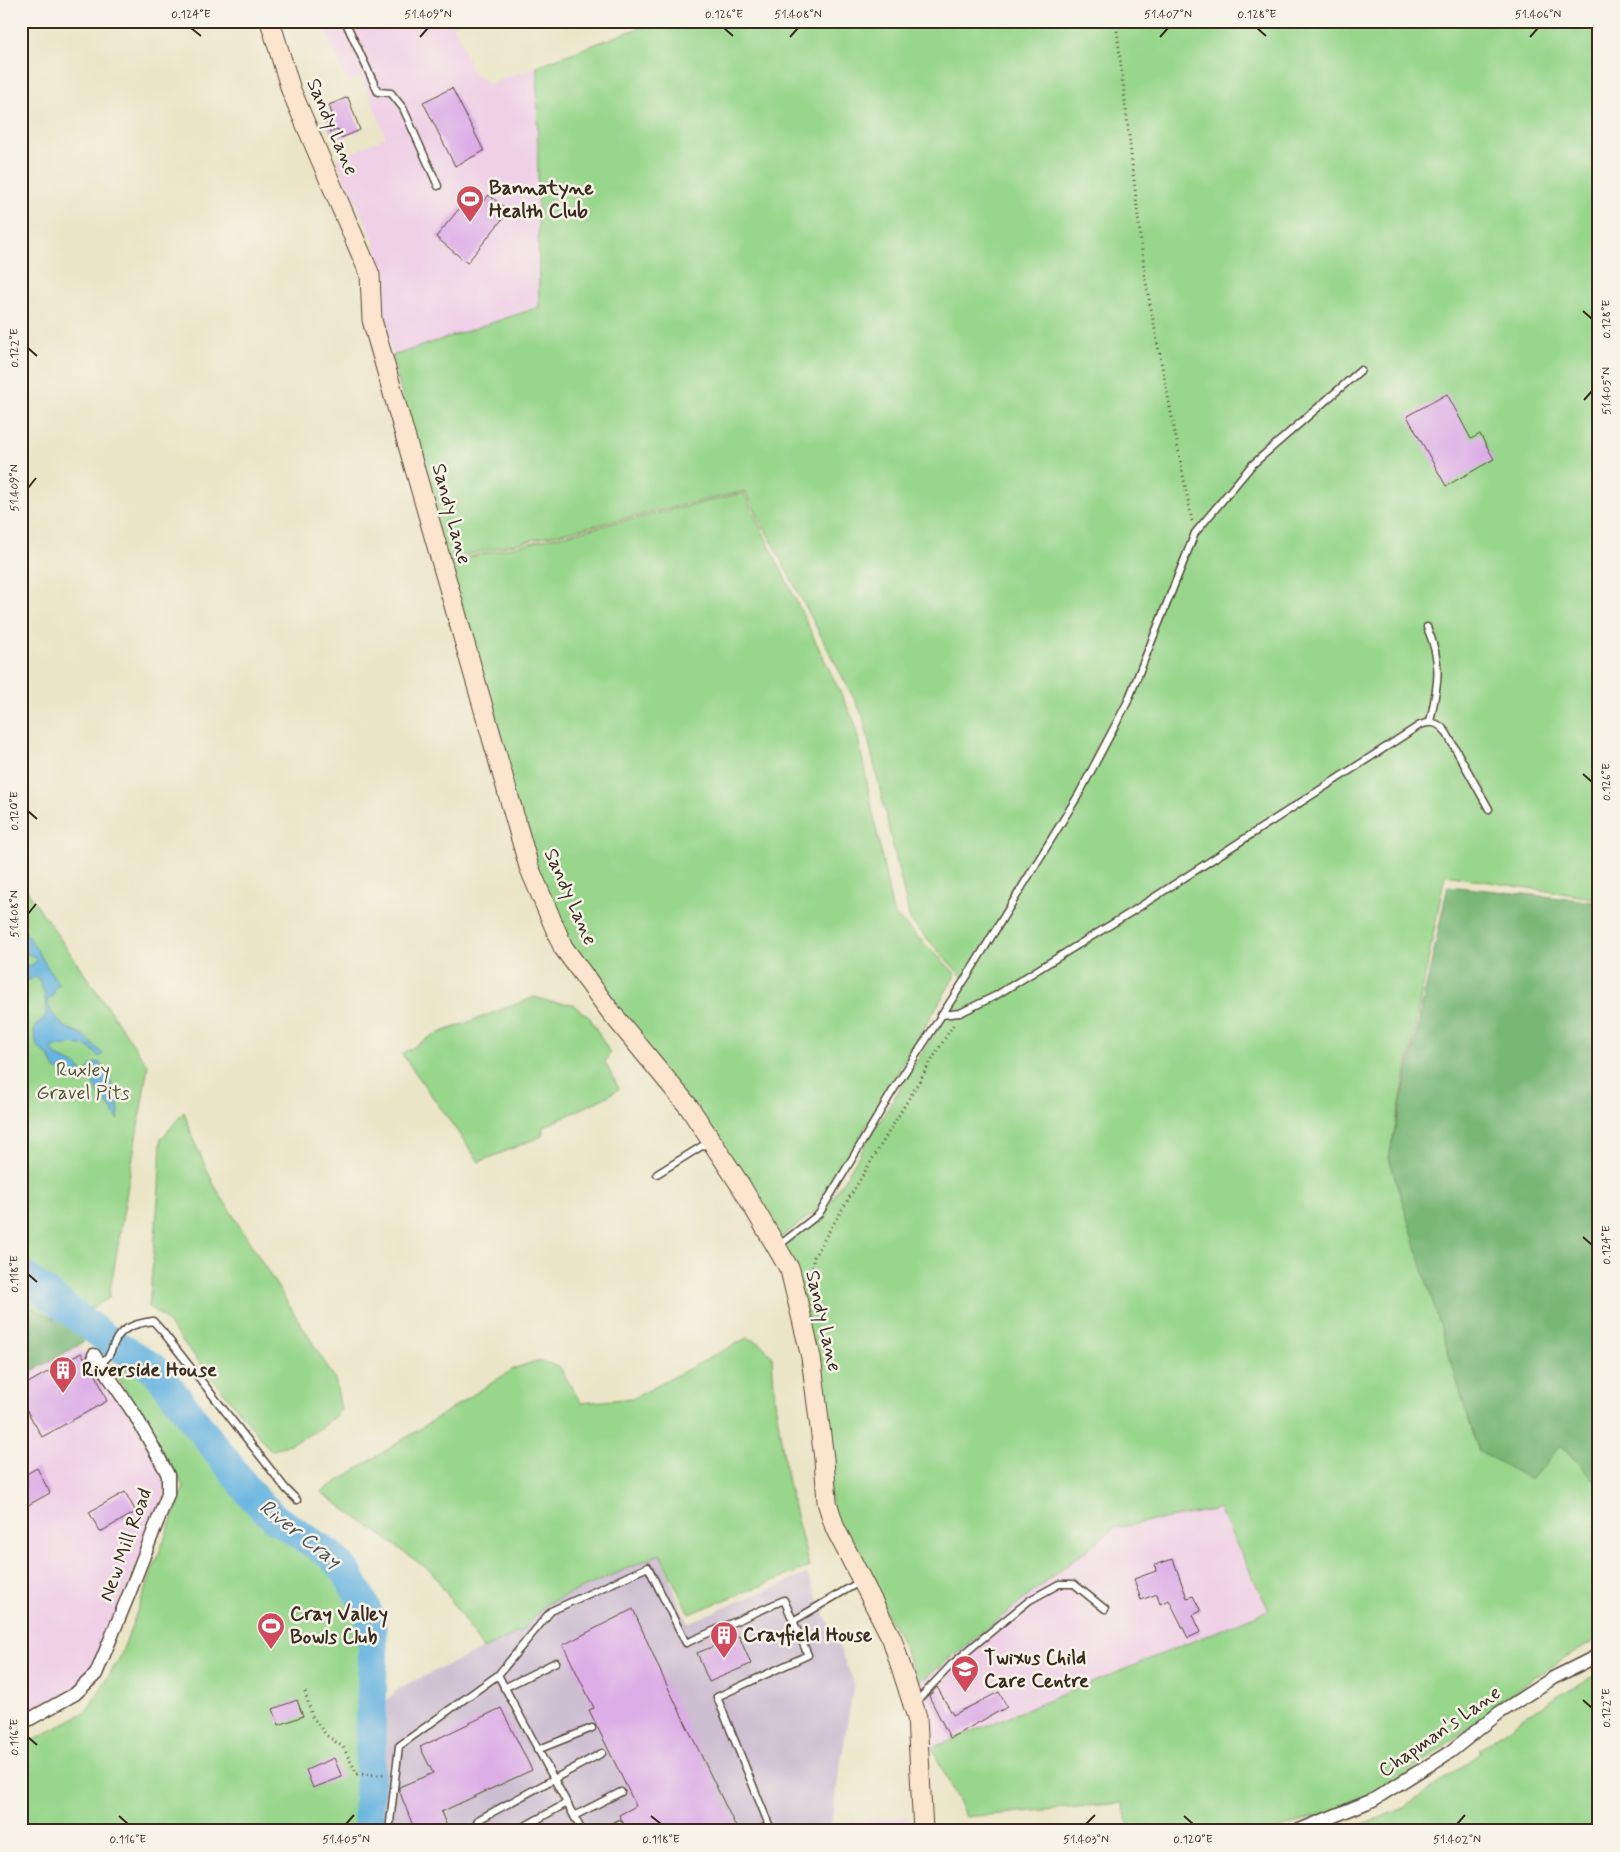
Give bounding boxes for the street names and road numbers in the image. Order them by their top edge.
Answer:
street label: Sandy Lane [299,74,365,180]
street label: Sandy Lane [425,461,477,567]
street label: Sandy Lane [537,844,603,950]
street label: Sandy Lane [798,1268,848,1374]
street label: New Mill Road [93,1485,159,1605]
street label: Chapman's Lane [1373,1680,1507,1784]

